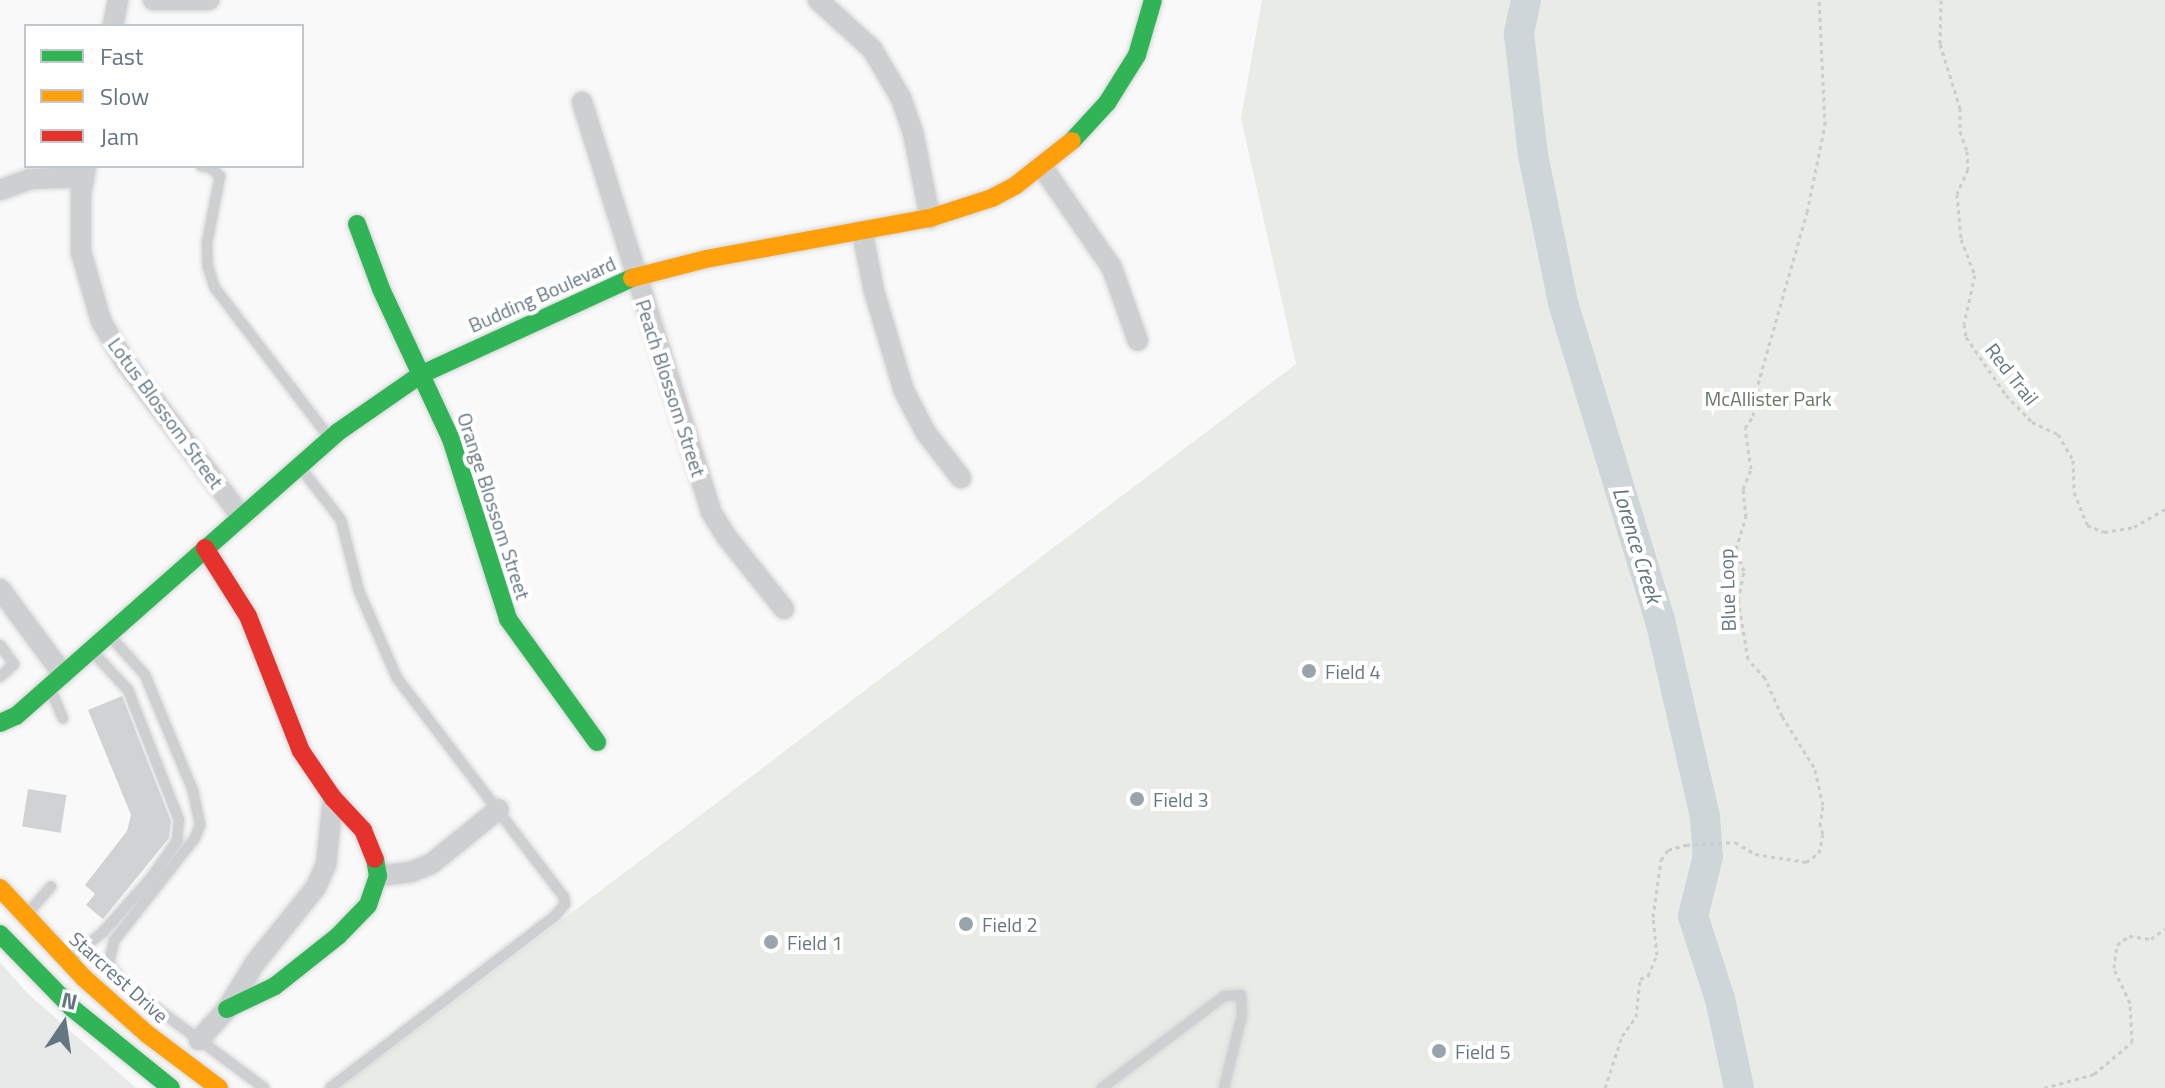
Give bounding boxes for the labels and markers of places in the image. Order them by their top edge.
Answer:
place label: Field 4 [1325,659,1381,683]
marker: Field 4 [1300,662,1318,680]
place label: Field 3 [1153,787,1209,811]
marker: Field 3 [1128,790,1146,808]
place label: Field 2 [982,912,1038,936]
marker: Field 2 [957,915,975,933]
place label: Field 1 [787,930,843,954]
marker: Field 1 [762,933,780,951]
place label: Field 5 [1455,1039,1511,1063]
marker: Field 5 [1430,1042,1448,1060]

